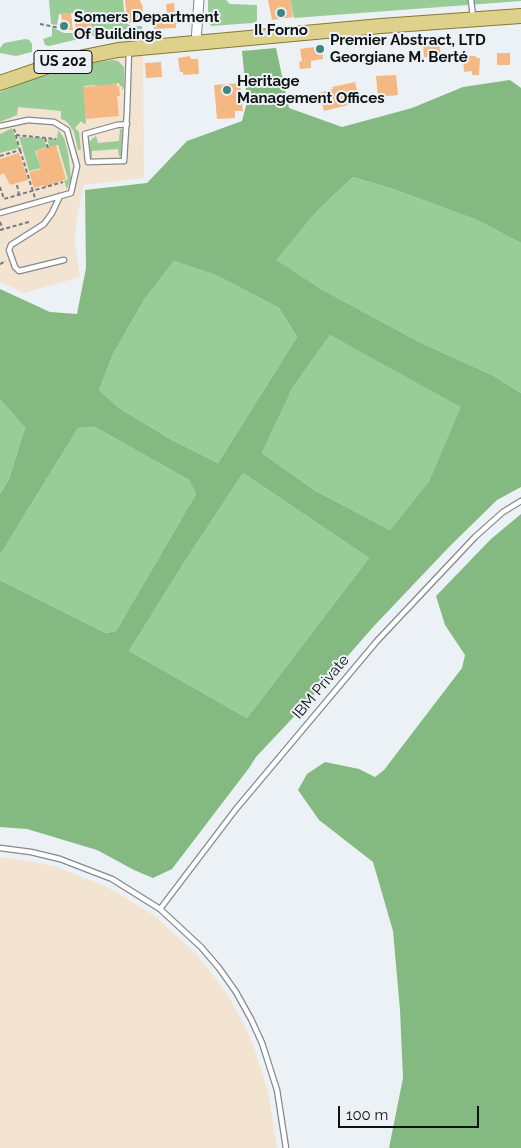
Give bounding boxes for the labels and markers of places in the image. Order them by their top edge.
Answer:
marker: Il Forno [275,7,287,19]
place label: Somers Department Of Buildings [74,8,219,43]
marker: Somers Department Of Buildings [58,20,70,32]
place label: Il Forno [254,21,308,39]
place label: Premier Abstract, LTD Georgiane M. Berté [330,31,486,66]
marker: Premier Abstract, LTD Georgiane M. Berté [314,43,326,55]
place label: Heritage Management Offices [237,72,385,107]
marker: Heritage Management Offices [221,84,233,96]

